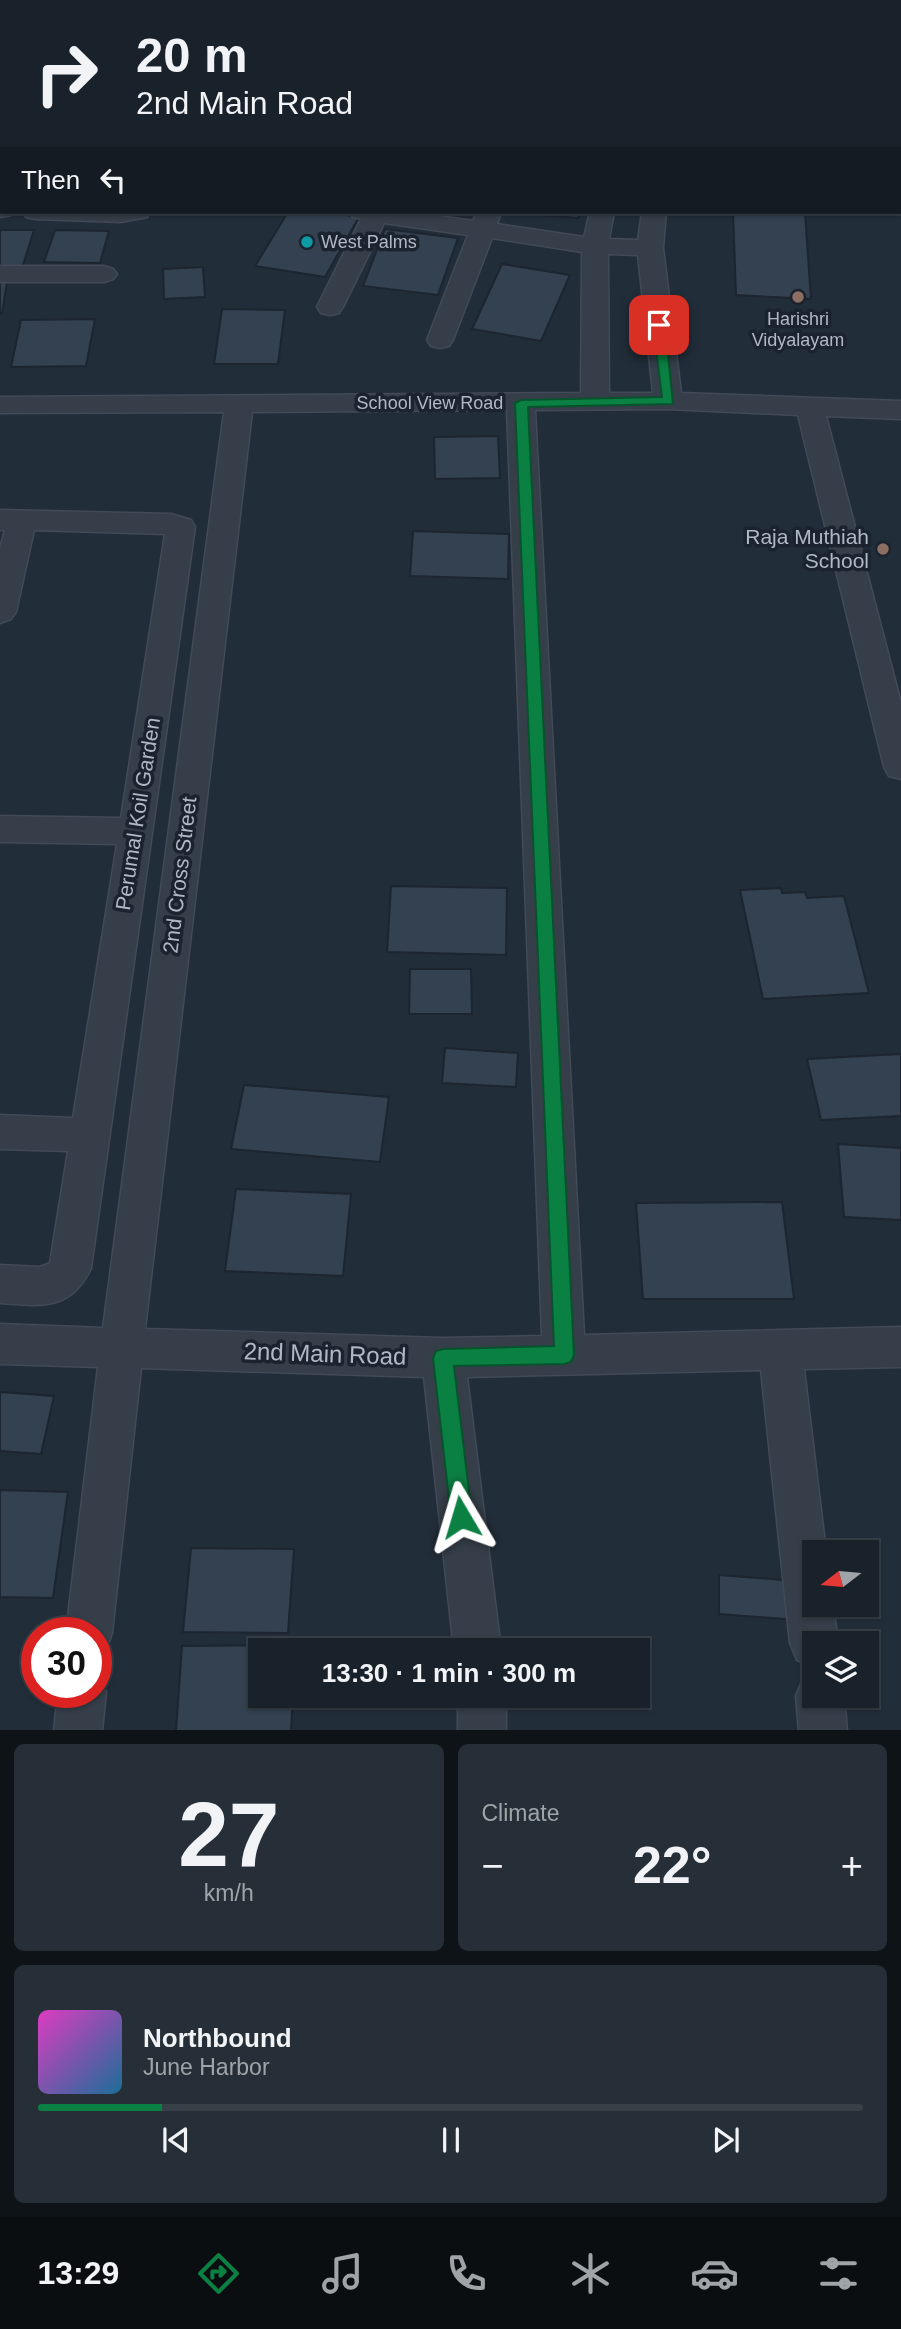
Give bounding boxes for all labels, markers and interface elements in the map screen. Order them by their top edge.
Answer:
icon: right [21,28,112,119]
text: 20 m [136,28,248,82]
text: 2nd Main Road [136,85,353,121]
icon: left [94,161,132,199]
text: Then [21,165,80,195]
place label: West Palms [321,232,417,252]
marker: West Palms [299,234,315,250]
marker: Harishri Vidyalayam [790,289,806,305]
pin [629,295,689,355]
icon: arrive [640,306,678,344]
place label: Harishri Vidyalayam [752,309,844,350]
street label: School View Road [357,393,503,413]
place label: Raja Muthiah School [745,525,869,572]
marker: Raja Muthiah School [875,541,891,557]
street label: Perumal Koil Garden [111,716,164,912]
street label: 2nd Cross Street [158,795,201,955]
street label: 2nd Main Road [243,1337,407,1370]
position arrow [424,1480,498,1554]
north arrow [802,1540,878,1617]
map controls [802,1540,879,1708]
speed limit sign: 30 [21,1617,112,1708]
button: layers [802,1631,879,1708]
text: 13:30 · 1 min · 300 m [322,1658,576,1688]
text: 27 [178,1784,279,1885]
text: Climate [482,1800,559,1826]
text: 22° [633,1836,712,1894]
text: − [482,1845,504,1887]
text: + [841,1845,863,1887]
text: km/h [204,1880,254,1906]
text: Northbound [143,2023,292,2053]
text: June Harbor [143,2054,270,2080]
icon: previous [157,2121,195,2159]
icon: pause [432,2121,470,2159]
icon: next [707,2121,745,2159]
icon: directions [194,2249,243,2298]
icon: music [318,2249,367,2298]
icon: phone [442,2249,491,2298]
icon: climate [566,2249,615,2298]
icon: car [690,2249,739,2298]
icon: filters [814,2249,863,2298]
text: 13:29 [38,2255,119,2291]

